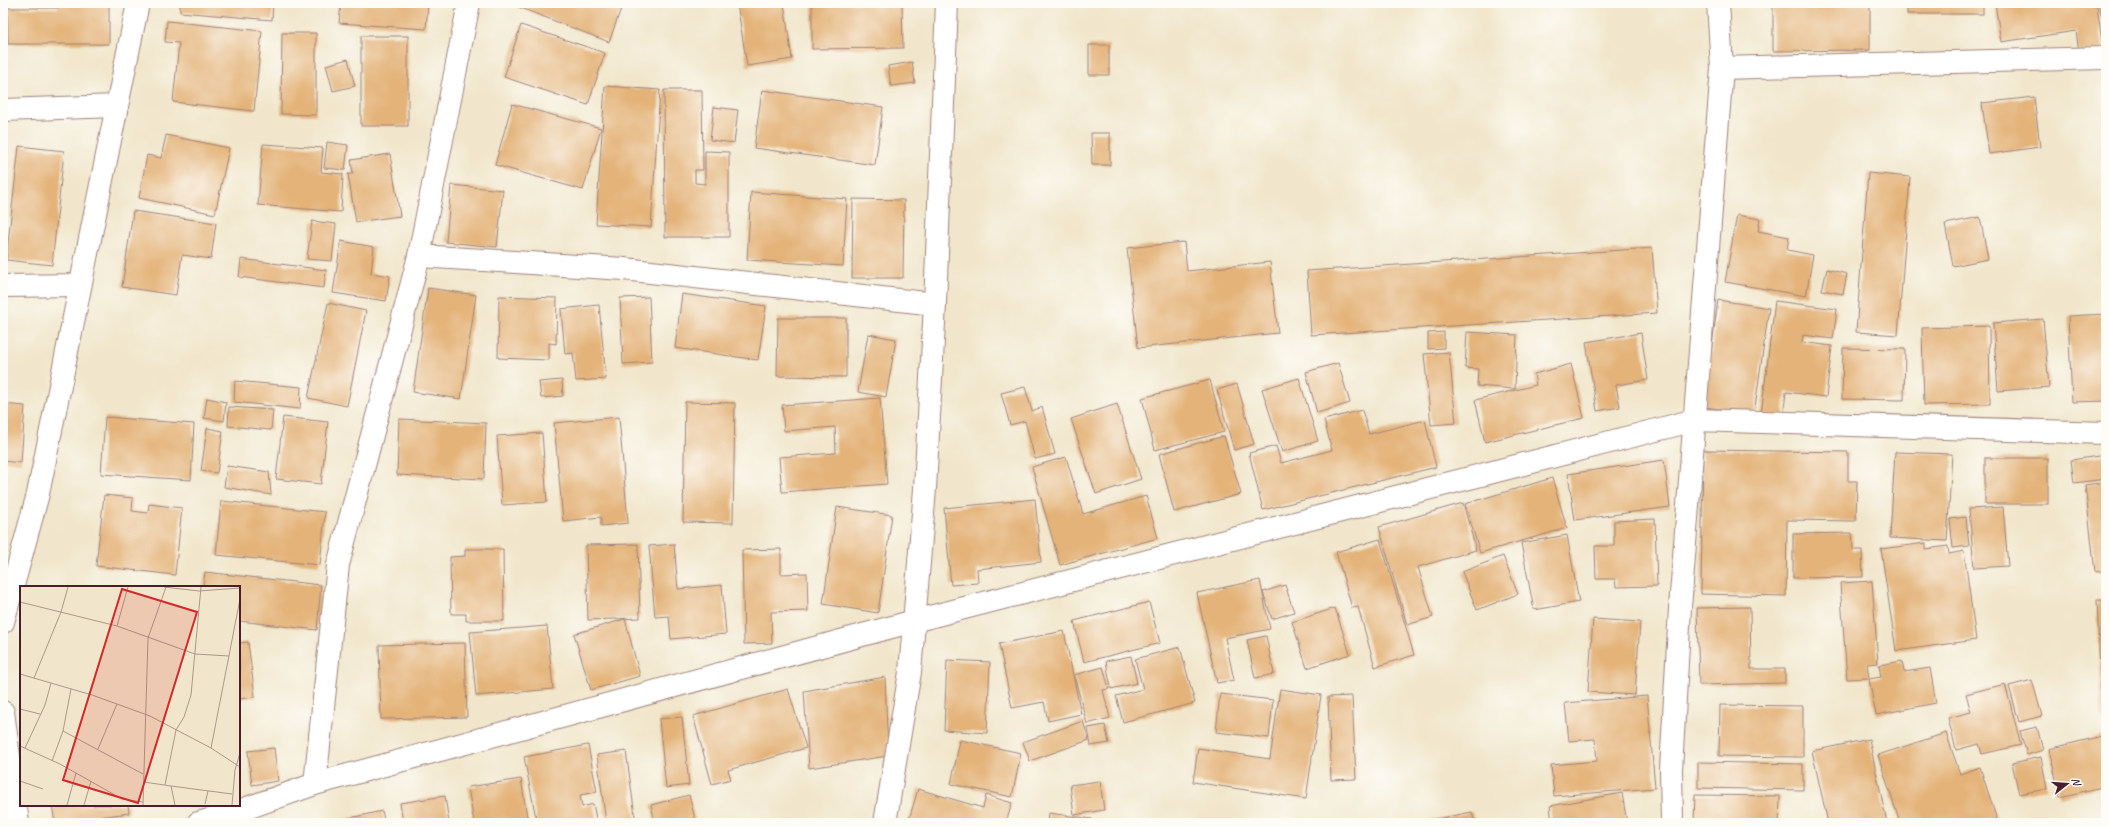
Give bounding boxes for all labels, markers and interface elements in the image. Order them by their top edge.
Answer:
inset map [20,586,240,806]
north arrow [2047,764,2087,804]
text: N [2069,776,2085,788]

